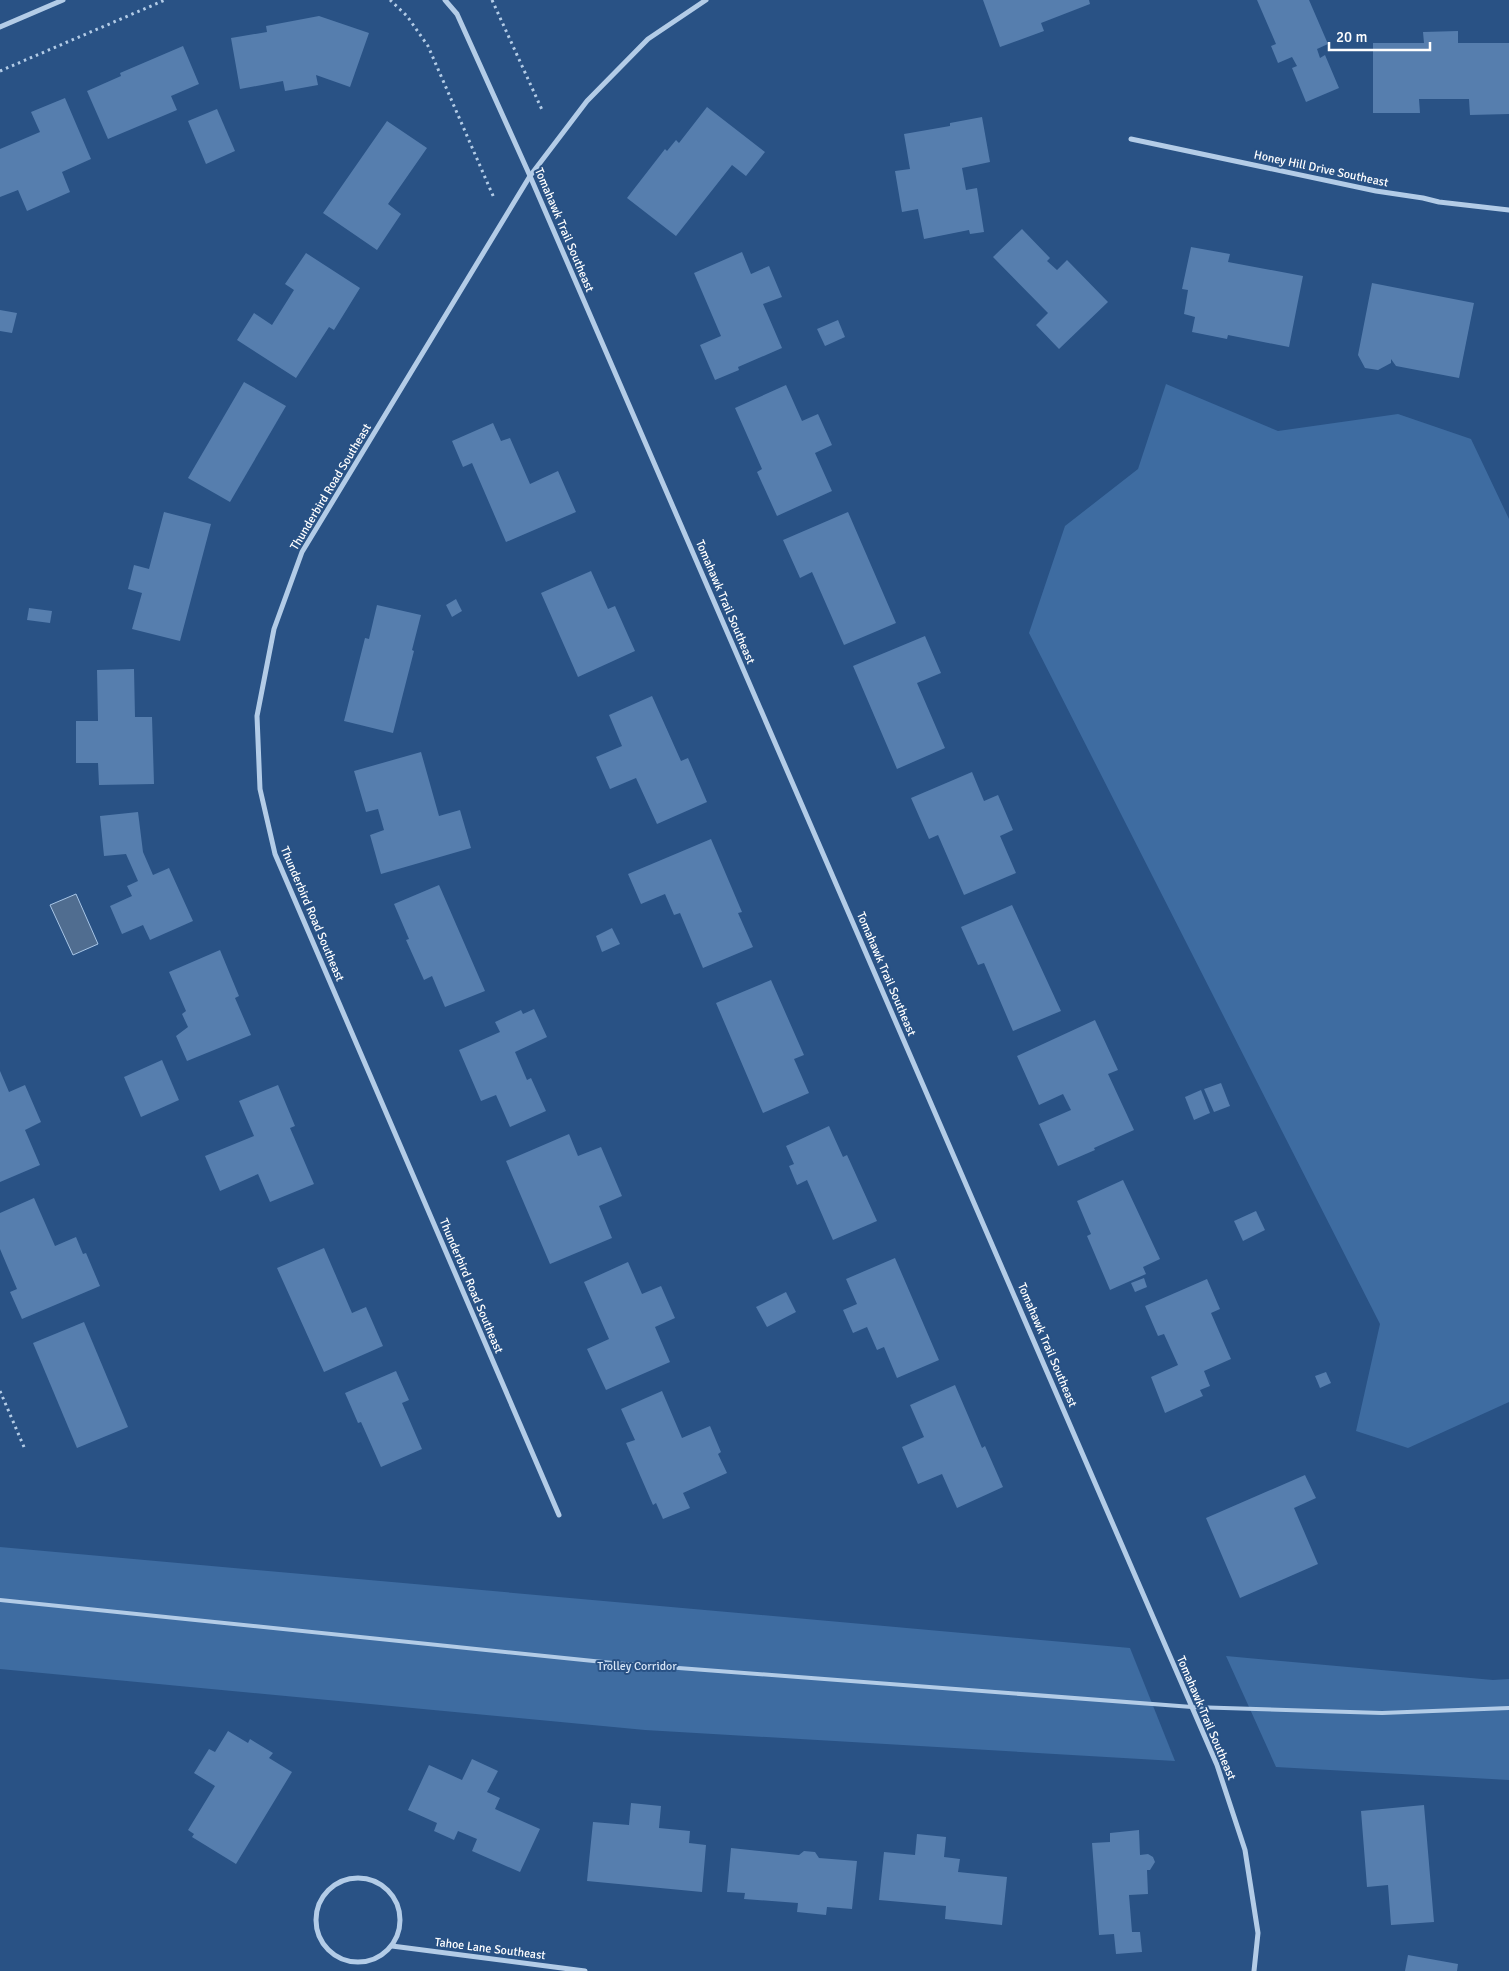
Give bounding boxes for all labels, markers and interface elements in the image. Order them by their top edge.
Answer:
scale bar [1329,20,1430,52]
text: 20 m [1336,28,1367,46]
street label: Honey Hill Drive Southeast [1252,147,1390,191]
street label: Tomahawk Trail Southeast [531,166,597,294]
street label: Thunderbird Road Southeast [287,421,375,553]
street label: Tomahawk Trail Southeast [692,538,758,666]
street label: Thunderbird Road Southeast [277,844,347,984]
street label: Tomahawk Trail Southeast [853,910,919,1038]
street label: Thunderbird Road Southeast [436,1216,506,1356]
street label: Tomahawk Trail Southeast [1014,1281,1080,1409]
street label: Tomahawk Trail Southeast [1173,1654,1239,1782]
park label: Trolley Corridor [597,1659,677,1674]
street label: Tahoe Lane Southeast [434,1935,546,1963]

